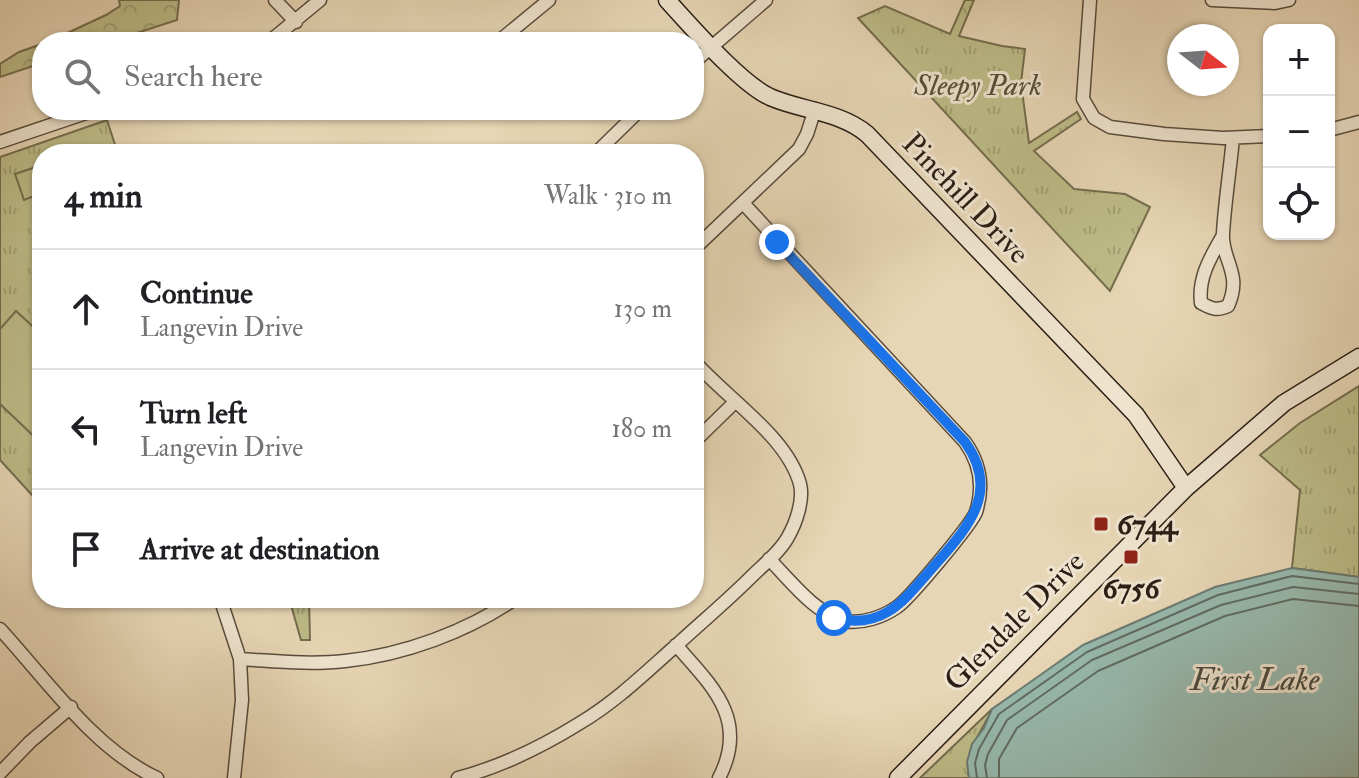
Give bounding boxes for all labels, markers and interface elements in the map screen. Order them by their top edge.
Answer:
north arrow [1167,24,1239,96]
map controls [1263,24,1335,240]
button: + [1263,24,1335,96]
search box [32,32,704,120]
icon: search [60,54,104,98]
text: Search here [124,58,263,95]
park label: Sleepy Park [913,67,1042,104]
button: − [1263,96,1335,168]
street label: Pinehill Drive [894,125,1037,271]
button: locate [1263,168,1335,240]
text: 4 min [64,175,142,218]
text: Walk · 310 m [544,180,672,212]
route end [759,224,795,260]
text: Continue [140,275,253,312]
icon: ahead [64,287,108,331]
text: 130 m [614,293,672,325]
text: Langevin Drive [140,312,303,344]
text: Turn left [140,395,247,432]
icon: left [64,407,108,451]
text: 180 m [612,413,672,445]
text: Langevin Drive [140,432,303,464]
place label: 6744 [1117,506,1179,543]
marker: 6744 [1092,515,1110,533]
icon: arrive [64,527,108,571]
text: Arrive at destination [140,531,380,568]
street label: Glendale Drive [937,544,1092,699]
marker: 6756 [1122,548,1140,566]
place label: 6756 [1102,570,1161,607]
route start [816,600,852,636]
water label: First Lake [1189,660,1320,700]

